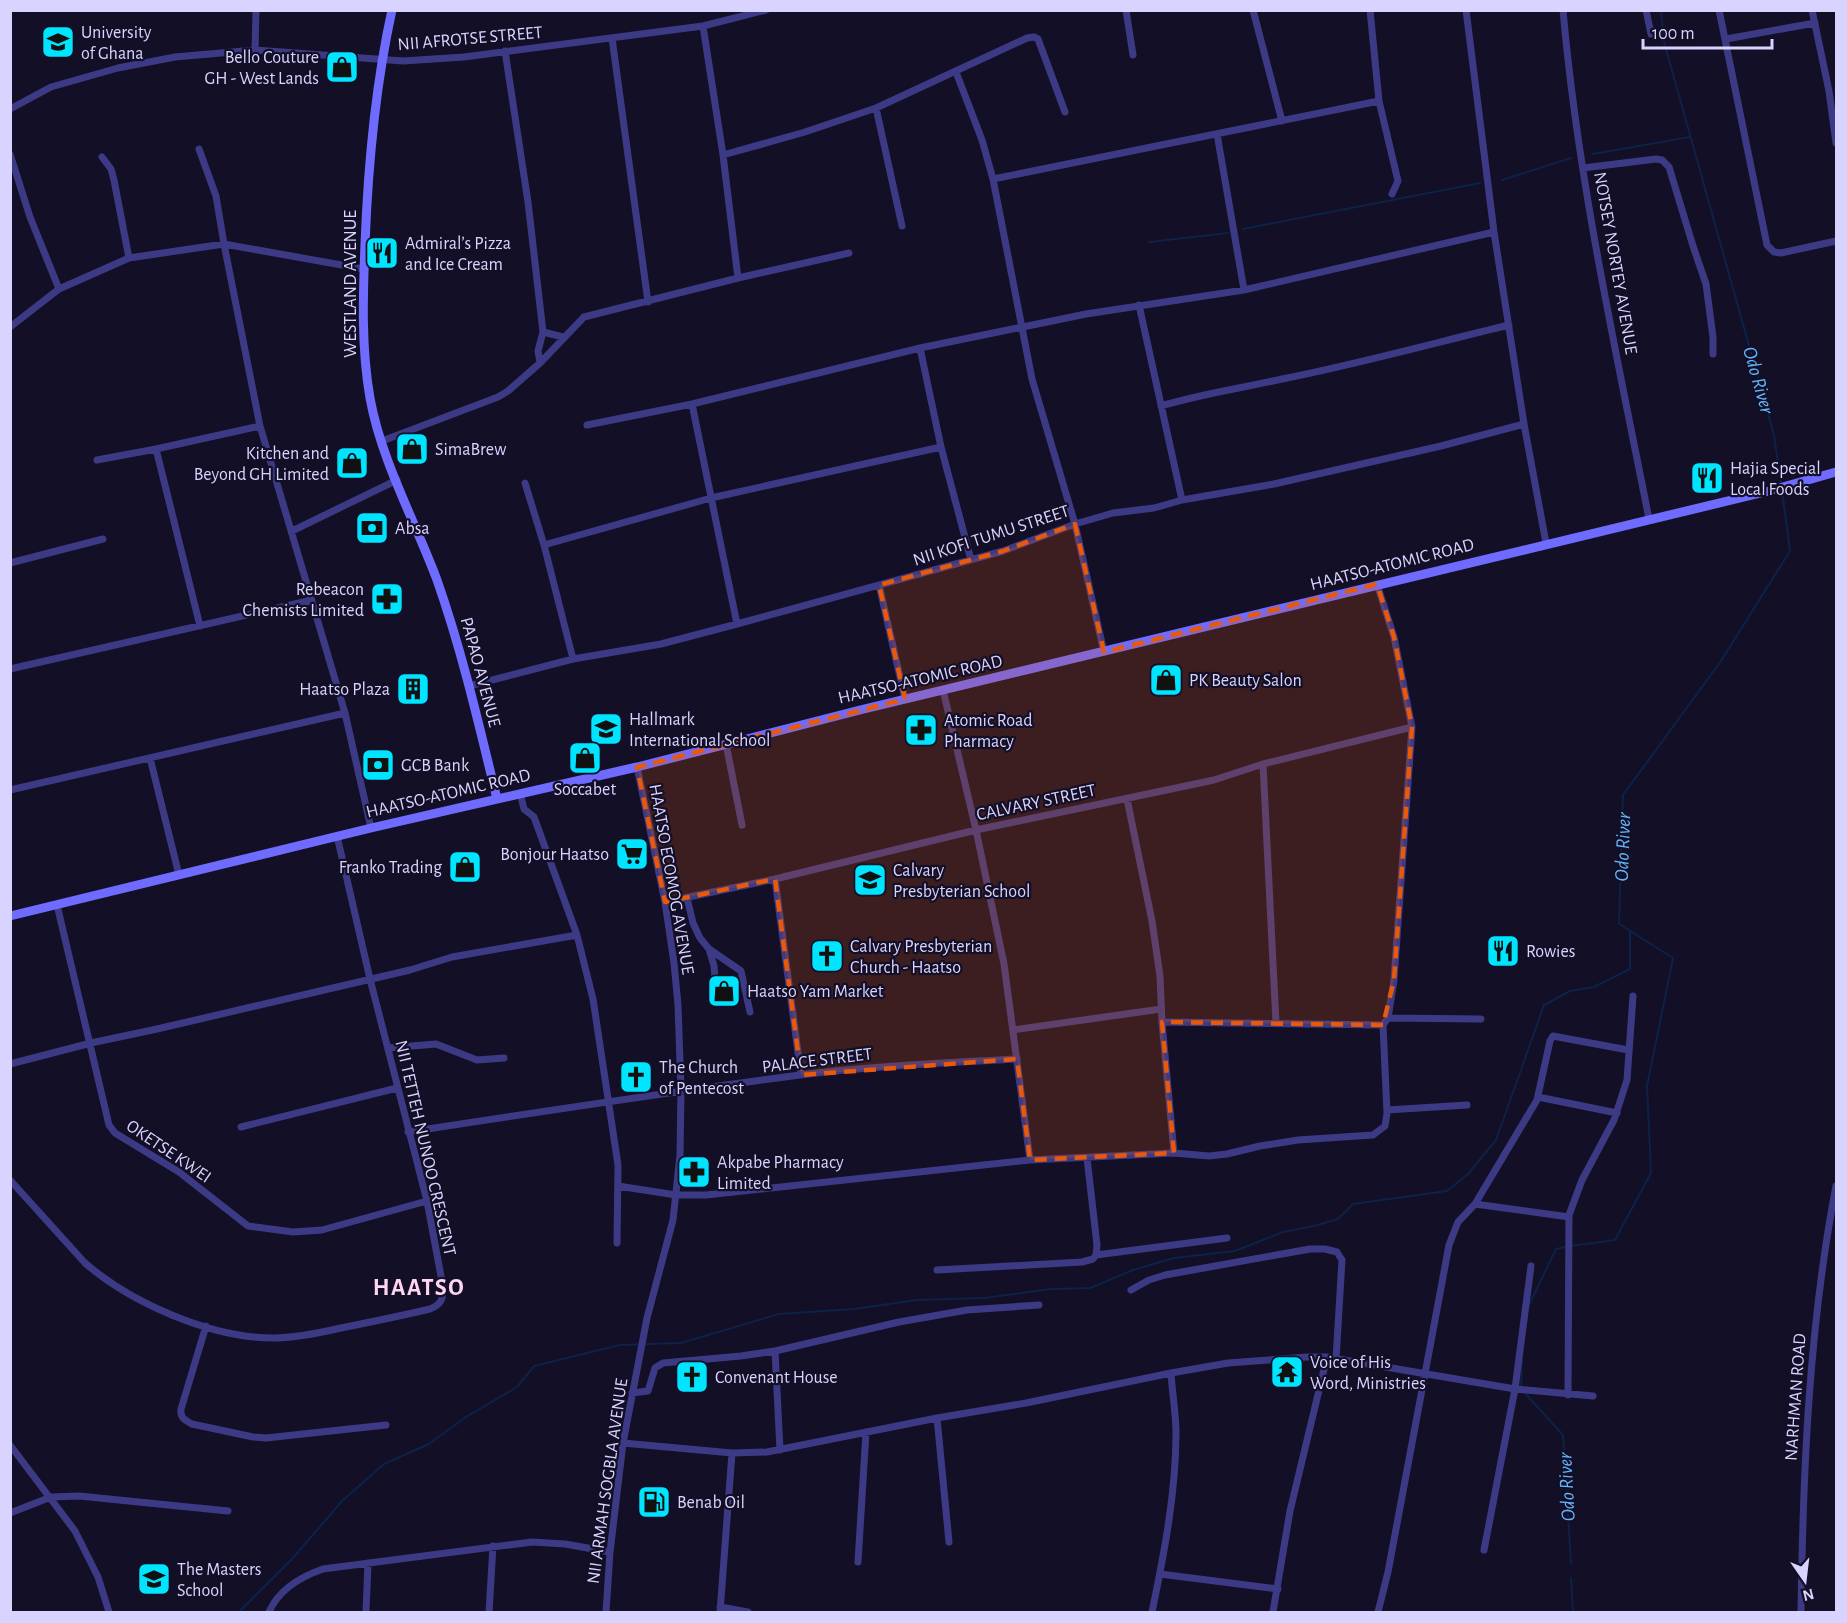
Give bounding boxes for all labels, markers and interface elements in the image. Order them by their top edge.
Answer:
scale bar [1643,12,1772,50]
school or university icon: University of Ghana [40,24,76,60]
place label: University of Ghana [81,24,152,63]
street label: NII AFROTSE STREET [397,24,544,54]
text: 100 m [1652,25,1695,43]
place label: Bello Couture GH - West Lands [205,49,319,88]
shop icon: Bello Couture GH - West Lands [324,49,360,85]
street label: NOTSEY NORTEY AVENUE [1590,171,1640,356]
street label: WESTLAND AVENUE [342,210,360,358]
restaurant icon: Admiral’s Pizza and Ice Cream [364,235,400,271]
place label: Admiral’s Pizza and Ice Cream [405,235,511,274]
water label: Odo River [1739,344,1777,417]
shop icon: SimaBrew [394,431,430,467]
place label: SimaBrew [435,441,506,459]
place label: Kitchen and Beyond GH Limited [194,445,329,484]
shop icon: Kitchen and Beyond GH Limited [334,445,370,481]
restaurant icon: Hajia Special Local Foods [1689,460,1725,496]
place label: Hajia Special Local Foods [1730,460,1821,499]
street label: NII KOFI TUMU STREET [911,502,1072,570]
bank icon: Absa [354,510,390,546]
place label: Absa [395,520,430,538]
street label: HAATSO-ATOMIC ROAD [1308,536,1476,594]
place label: Rebeacon Chemists Limited [242,581,364,620]
pharmacy icon: Rebeacon Chemists Limited [369,581,405,617]
street label: PAPAO AVENUE [457,615,503,729]
street label: HAATSO-ATOMIC ROAD [836,652,1004,708]
shop icon: PK Beauty Salon [1148,662,1184,698]
building icon: Haatso Plaza [395,671,431,707]
place label: PK Beauty Salon [1189,672,1302,690]
place label: Haatso Plaza [299,681,390,699]
school or university icon: Hallmark International School [588,711,624,747]
place label: Hallmark International School [629,711,770,750]
pharmacy icon: Atomic Road Pharmacy [903,712,939,748]
place label: Atomic Road Pharmacy [944,712,1033,751]
shop icon: Soccabet [567,740,603,776]
bank icon: GCB Bank [360,747,396,783]
place label: GCB Bank [401,757,470,775]
street label: HAATSO-ATOMIC ROAD [364,766,532,822]
place label: Soccabet [554,781,616,799]
street label: CALVARY STREET [975,781,1098,824]
street label: HAATSO ECOMOG AVENUE [645,782,697,976]
water label: Odo River [1612,812,1634,882]
supermarket icon: Bonjour Haatso [614,836,650,872]
place label: Bonjour Haatso [500,846,609,864]
shop icon: Franko Trading [447,849,483,885]
place label: Franko Trading [339,859,442,877]
school or university icon: Calvary Presbyterian School [852,862,888,898]
place label: Calvary Presbyterian School [893,862,1030,901]
restaurant icon: Rowies [1485,933,1521,969]
church icon: Calvary Presbyterian Church - Haatso [809,938,845,974]
place label: Calvary Presbyterian Church - Haatso [850,938,992,977]
place label: Rowies [1526,943,1575,961]
shop icon: Haatso Yam Market [706,973,742,1009]
place label: Haatso Yam Market [747,983,884,1001]
street label: NII TETTEH NUNOO CRESCENT [391,1039,459,1258]
street label: PALACE STREET [761,1045,873,1077]
church icon: The Church of Pentecost [618,1059,654,1095]
place label: The Church of Pentecost [659,1059,744,1098]
street label: OKETSE KWEI [123,1117,214,1187]
pharmacy icon: Akpabe Pharmacy Limited [676,1154,712,1190]
place label: Akpabe Pharmacy Limited [717,1154,844,1193]
district label: HAATSO [373,1276,465,1300]
street label: NARHMAN ROAD [1783,1333,1809,1461]
temple icon: Voice of His Word, Ministries [1269,1354,1305,1390]
place label: Voice of His Word, Ministries [1310,1354,1426,1393]
church icon: Convenant House [674,1359,710,1395]
place label: Convenant House [715,1369,838,1387]
street label: NII ARMAH SOGBLA AVENUE [585,1377,631,1585]
water label: Odo River [1555,1451,1579,1522]
fuel station icon: Benab Oil [636,1484,672,1520]
place label: Benab Oil [677,1494,745,1512]
north arrow [1775,1551,1835,1611]
school or university icon: The Masters School [136,1561,172,1597]
place label: The Masters School [177,1561,262,1600]
text: N [1801,1585,1816,1604]

